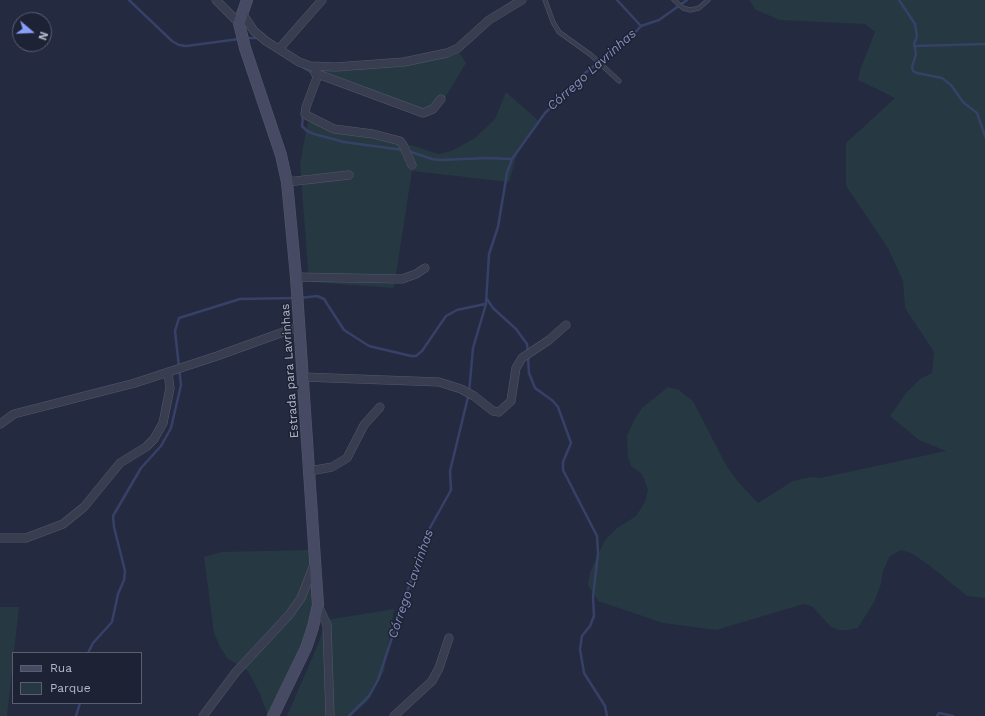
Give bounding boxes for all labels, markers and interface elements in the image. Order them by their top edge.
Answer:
north arrow [12,12,52,52]
water label: Córrego Lavrinhas [544,26,640,114]
text: N [35,30,50,42]
street label: Estrada para Lavrinhas [278,303,302,439]
water label: Córrego Lavrinhas [385,527,437,641]
legend [12,652,142,704]
text: Rua [50,661,72,675]
text: Parque [50,681,91,695]

